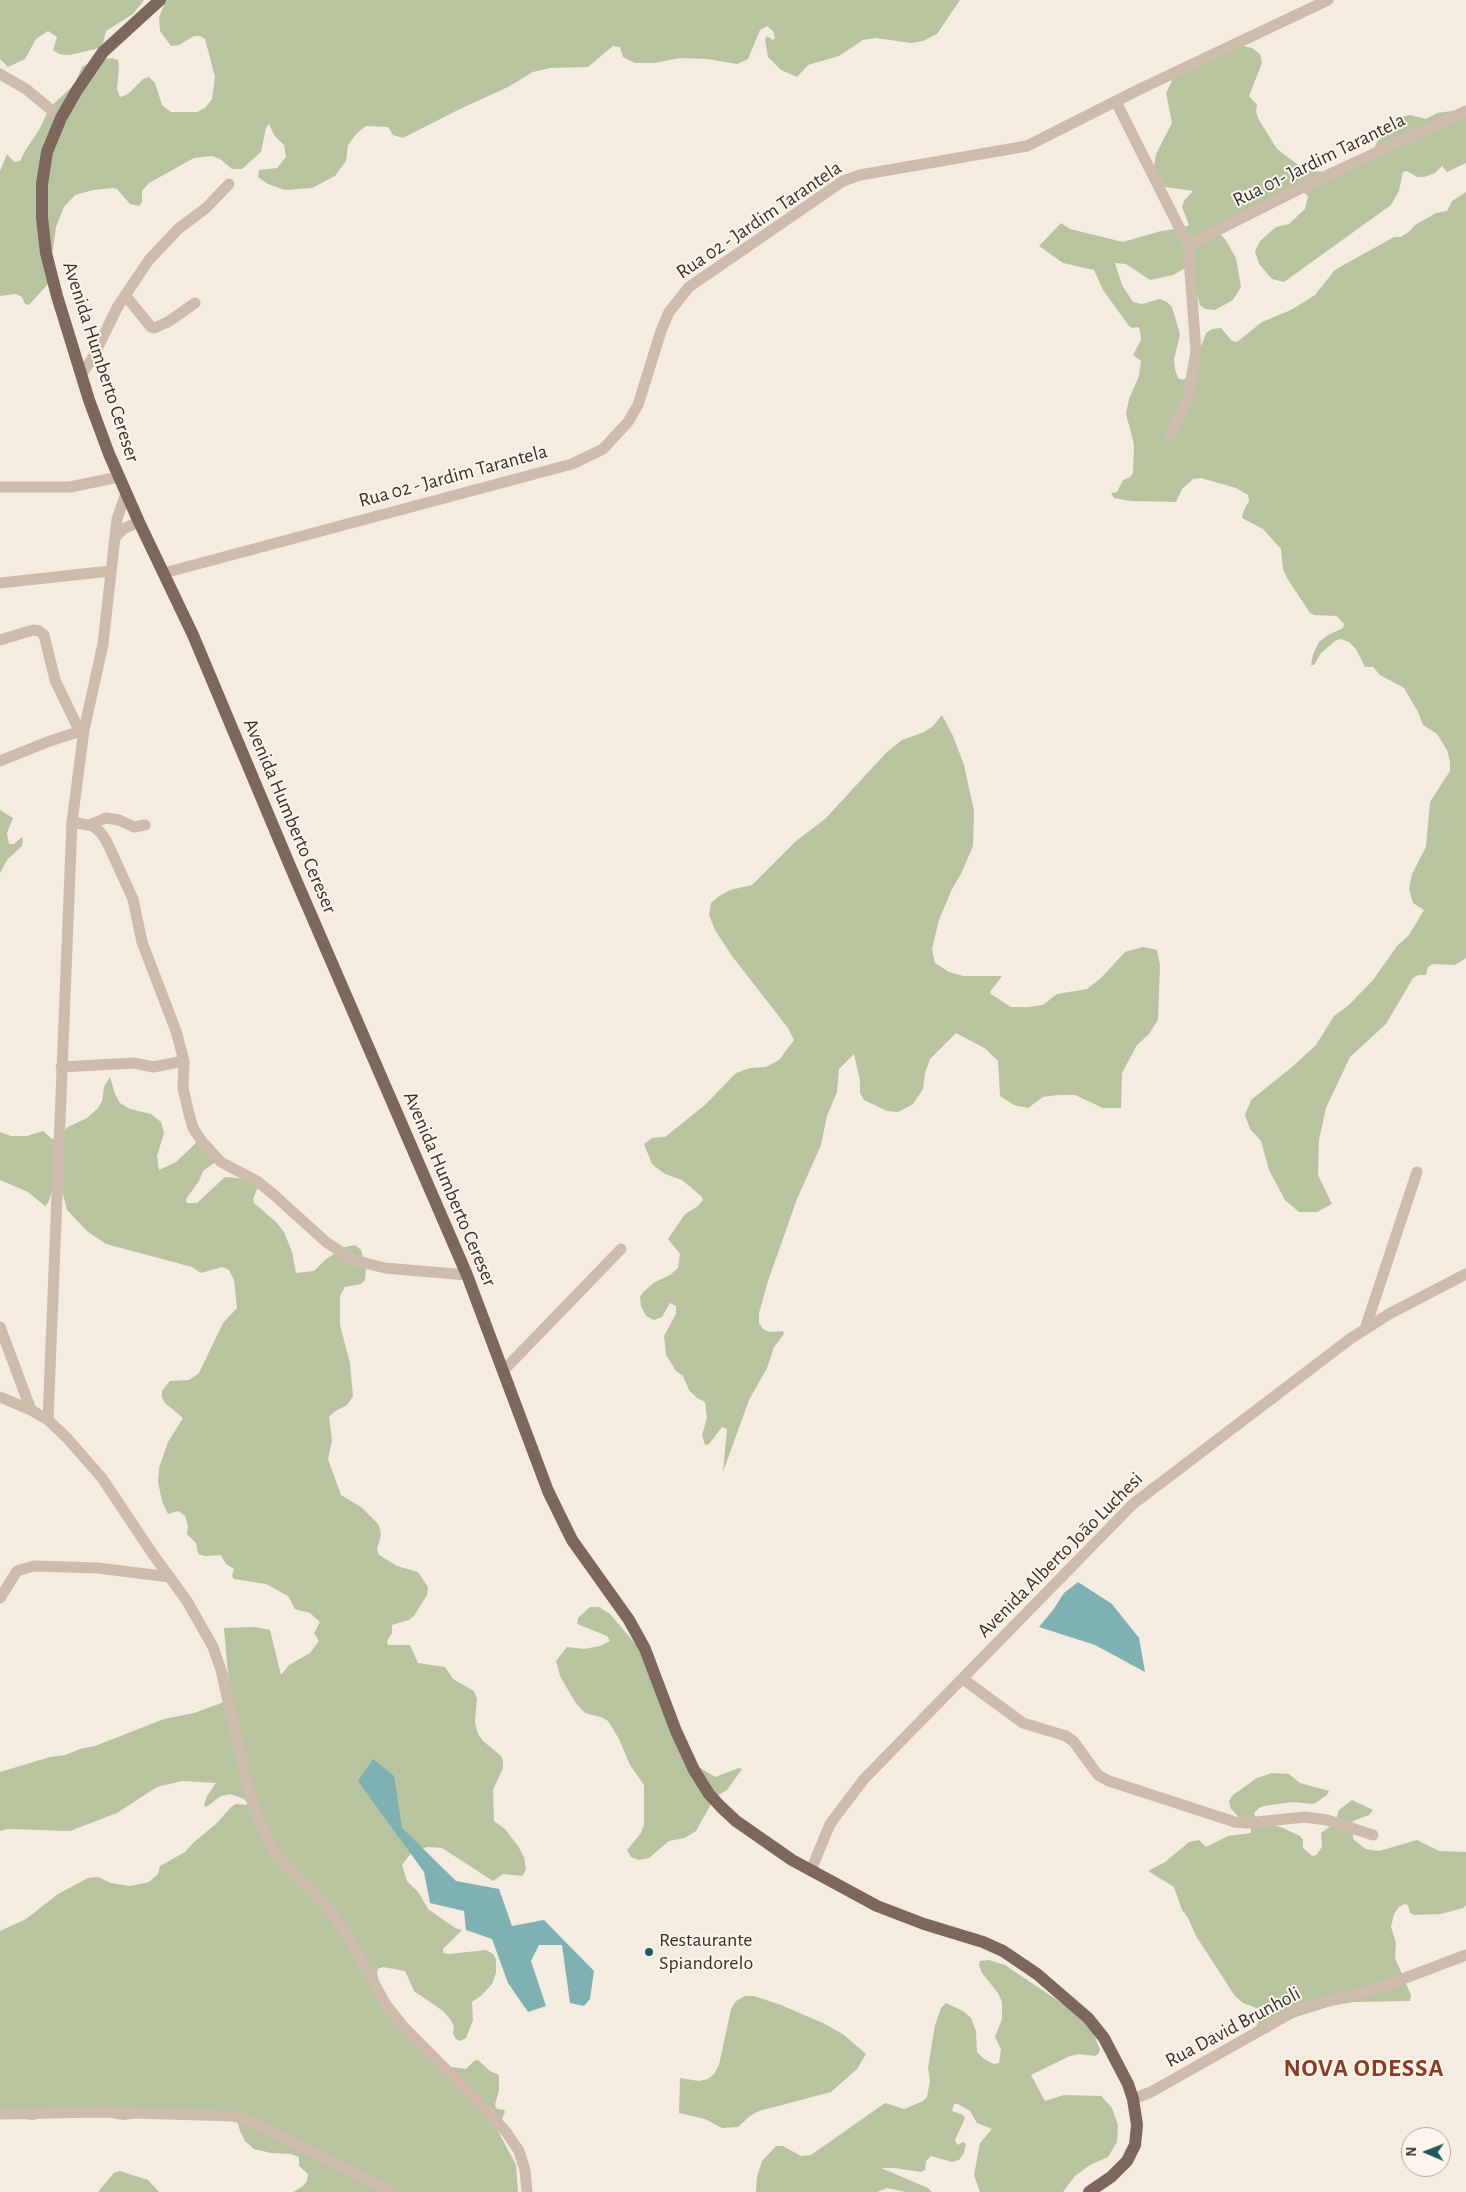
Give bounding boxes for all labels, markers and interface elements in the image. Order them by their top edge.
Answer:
street label: Rua 01- Jardim Tarantela [1229,108,1409,212]
street label: Rua 02 - Jardim Tarantela [672,156,846,284]
street label: Avenida Humberto Cereser [57,259,145,465]
street label: Rua 02 - Jardim Tarantela [356,439,550,513]
street label: Avenida Humberto Cereser [238,715,342,917]
street label: Avenida Humberto Cereser [398,1088,502,1290]
street label: Avenida Alberto João Luchesi [972,1467,1148,1643]
place label: Restaurante Spiandorelo [659,1928,753,1975]
marker: Restaurante Spiandorelo [643,1946,655,1958]
street label: Rua David Brunholi [1161,1981,1305,2073]
district label: NOVA ODESSA [1282,2053,1446,2083]
north arrow [1401,2127,1451,2177]
text: N [1405,2147,1419,2157]

